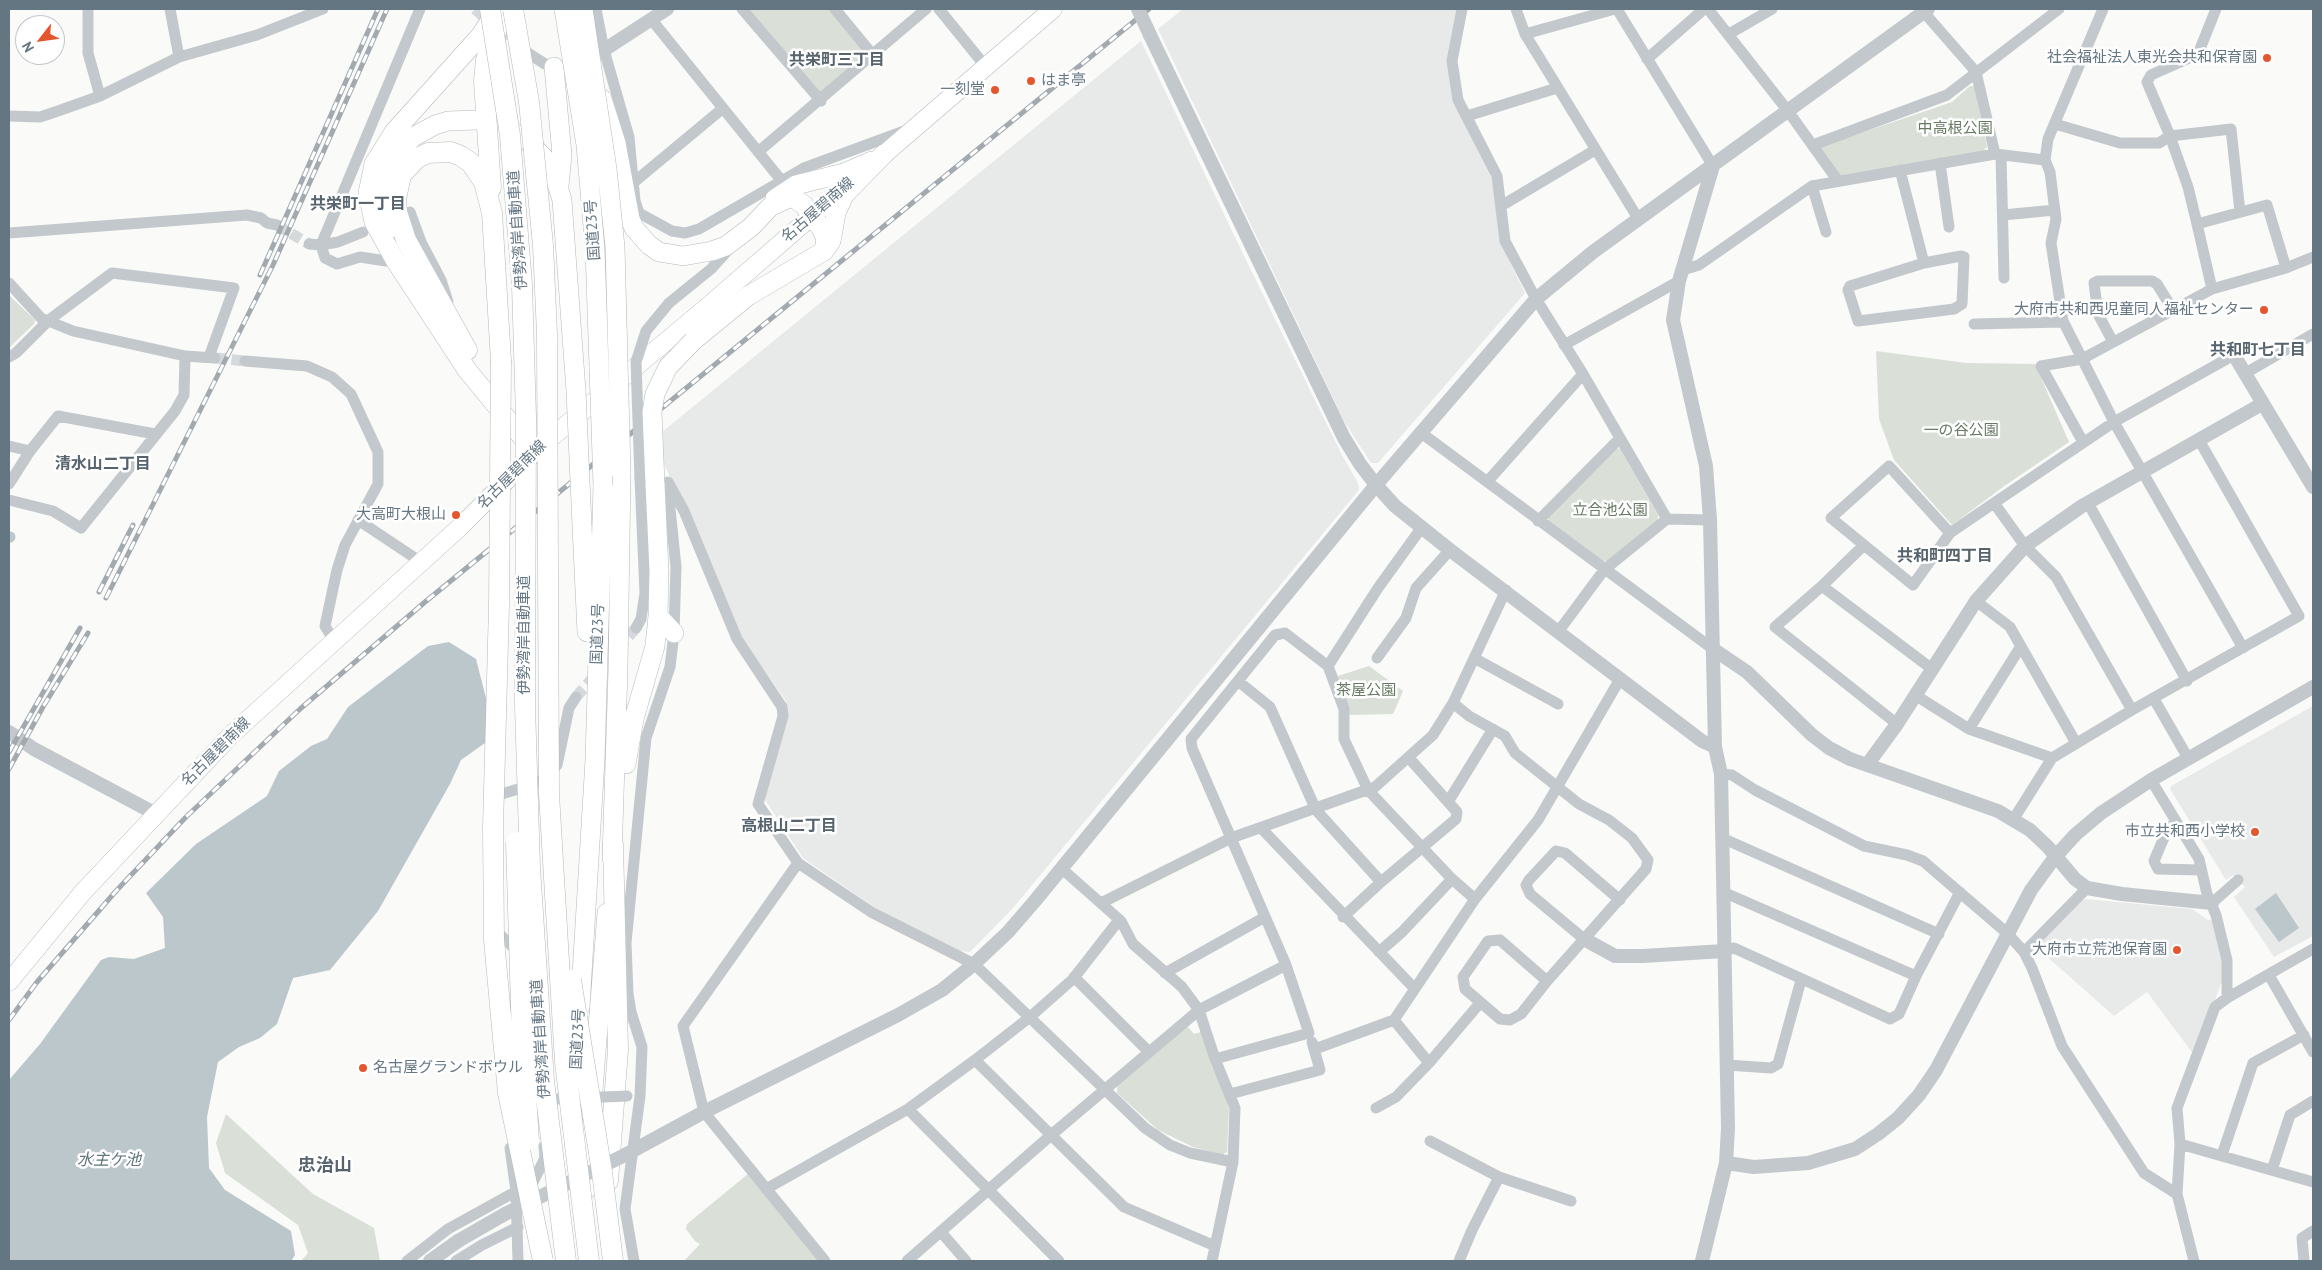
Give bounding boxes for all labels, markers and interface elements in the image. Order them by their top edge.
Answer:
north arrow [15,15,65,65]
text: N [18,39,38,55]
place label: 社会福祉法人東光会共和保育園 [2047,49,2257,67]
district label: 共栄町三丁目 [789,50,885,70]
marker: 社会福祉法人東光会共和保育園 [2261,52,2273,64]
place label: はま亭 [1041,72,1086,90]
marker: はま亭 [1025,75,1037,87]
place label: 一刻堂 [940,81,985,99]
marker: 一刻堂 [989,84,1001,96]
park label: 中高根公園 [1918,120,1992,138]
street label: 伊勢湾岸自動車道 [505,170,531,290]
street label: 名古屋碧南線 [778,174,858,246]
district label: 共栄町一丁目 [310,194,406,214]
street label: 国道23号 [582,199,604,261]
place label: 大府市共和西児童同人福祉センター [2014,301,2254,319]
marker: 大府市共和西児童同人福祉センター [2258,304,2270,316]
district label: 共和町七丁目 [2210,340,2306,360]
park label: 一の谷公園 [1924,422,1998,440]
street label: 名古屋碧南線 [474,437,550,513]
district label: 清水山二丁目 [55,454,151,474]
park label: 立合池公園 [1573,502,1647,520]
place label: 大高町大根山 [356,506,446,524]
marker: 大高町大根山 [450,509,462,521]
district label: 共和町四丁目 [1897,546,1993,566]
street label: 伊勢湾岸自動車道 [516,575,534,695]
street label: 国道23号 [588,603,608,665]
park label: 茶屋公園 [1336,682,1396,700]
street label: 名古屋碧南線 [178,714,254,790]
district label: 高根山二丁目 [741,816,837,836]
place label: 市立共和西小学校 [2125,823,2245,841]
marker: 市立共和西小学校 [2249,826,2261,838]
place label: 大府市立荒池保育園 [2032,941,2167,959]
marker: 大府市立荒池保育園 [2171,944,2183,956]
street label: 伊勢湾岸自動車道 [528,979,554,1099]
street label: 国道23号 [567,1008,589,1070]
place label: 名古屋グランドボウル [373,1059,523,1077]
marker: 名古屋グランドボウル [357,1062,369,1074]
water label: 水主ケ池 [77,1150,141,1170]
district label: 忠治山 [298,1155,352,1177]

